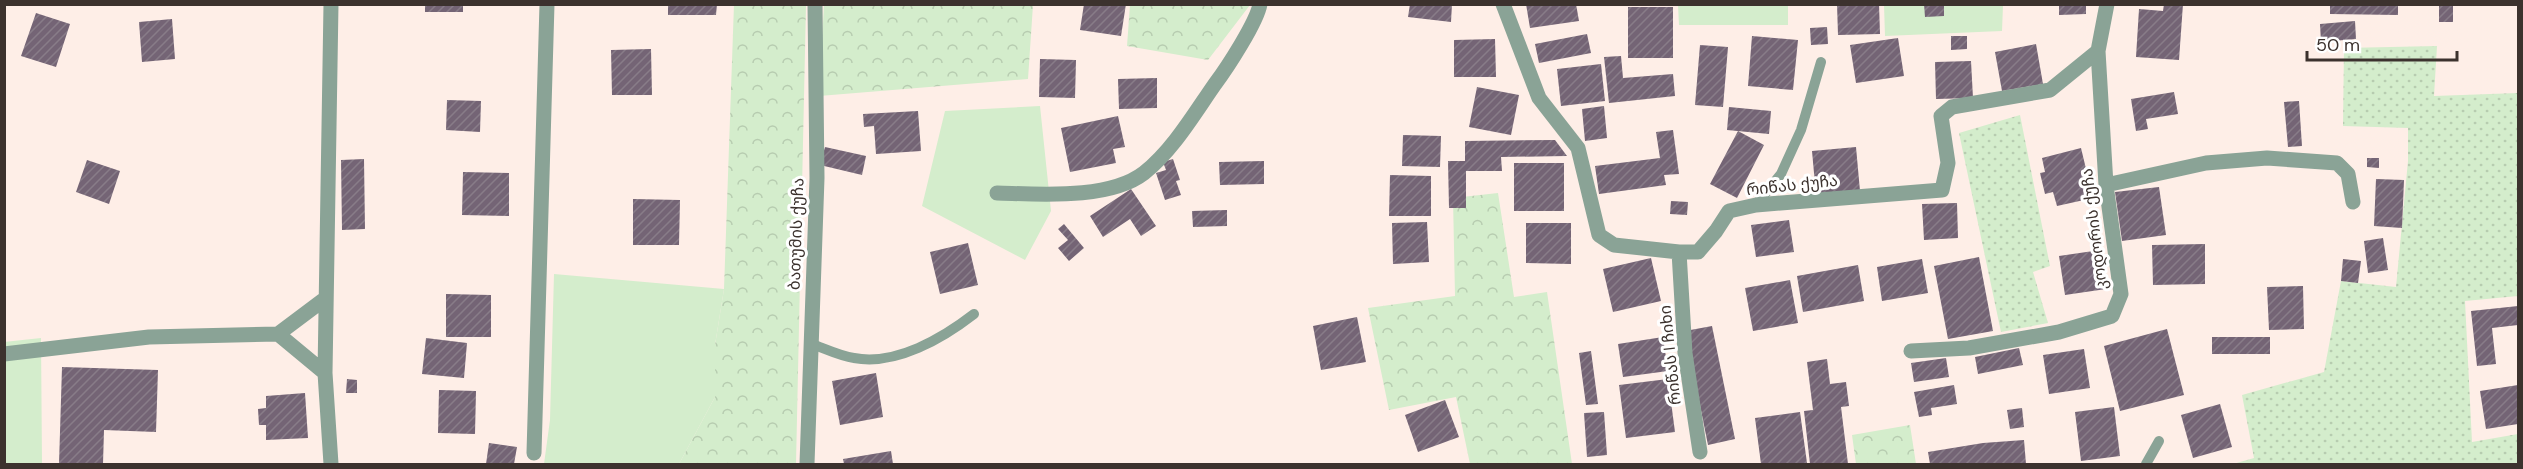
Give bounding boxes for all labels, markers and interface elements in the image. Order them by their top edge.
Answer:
scale bar [2307,24,2457,62]
text: 50 m [2316,33,2360,57]
street label: კოდორის ქუჩა [2076,167,2112,291]
street label: რიწას ქუჩა [1745,170,1839,200]
street label: ბათუმის ქუჩა [784,178,808,290]
street label: რიწას I ჩიხი [1654,304,1686,406]

